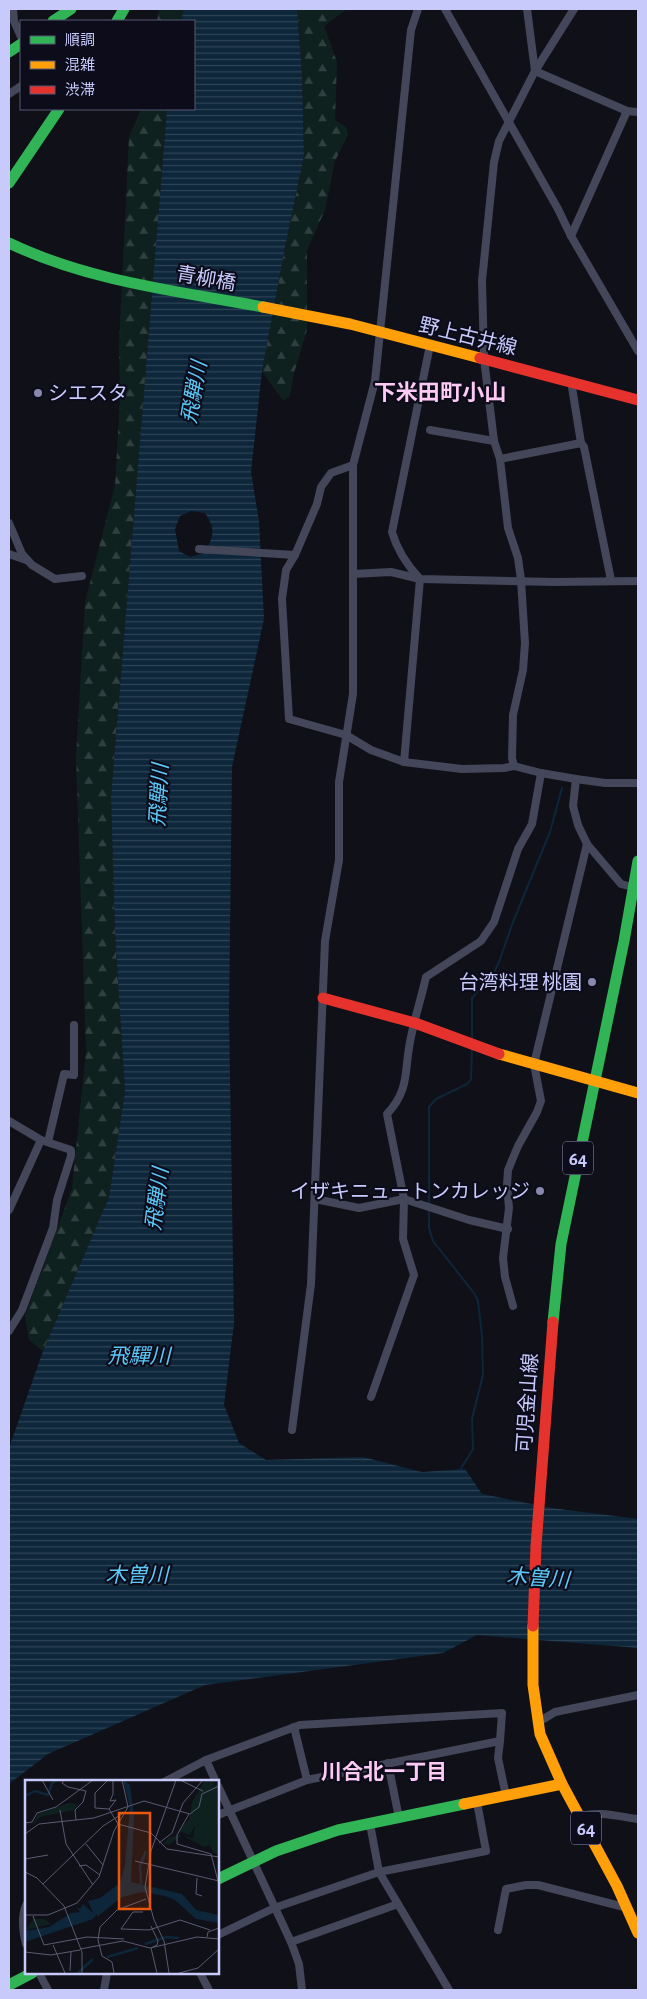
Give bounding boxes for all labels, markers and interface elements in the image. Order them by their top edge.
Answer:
legend [20,20,195,110]
text: 順調 [65,33,95,48]
text: 混雑 [65,57,95,73]
text: 渋滞 [65,82,95,98]
street label: 青柳橋 [175,263,237,294]
street label: 野上古井線 [417,313,519,359]
water label: 飛騨川 [178,357,211,425]
district label: 下米田町小山 [374,381,506,404]
place label: シエスタ [48,383,128,404]
marker: シエスタ [32,387,44,399]
water label: 飛騨川 [146,761,172,827]
place label: 台湾料理 桃園 [459,972,582,993]
marker: 台湾料理 桃園 [586,976,598,988]
road number: 64 [563,1142,593,1174]
water label: 飛騨川 [142,1164,172,1232]
place label: イザキニュートンカレッジ [290,1182,530,1202]
marker: イザキニュートンカレッジ [534,1185,546,1197]
water label: 飛驒川 [108,1345,172,1367]
street label: 可児金山線 [513,1352,541,1454]
water label: 木曽川 [106,1564,170,1586]
water label: 木曽川 [506,1565,572,1591]
district label: 川合北一丁目 [321,1761,447,1783]
inset map [25,1780,219,1974]
road number: 64 [571,1812,601,1845]

